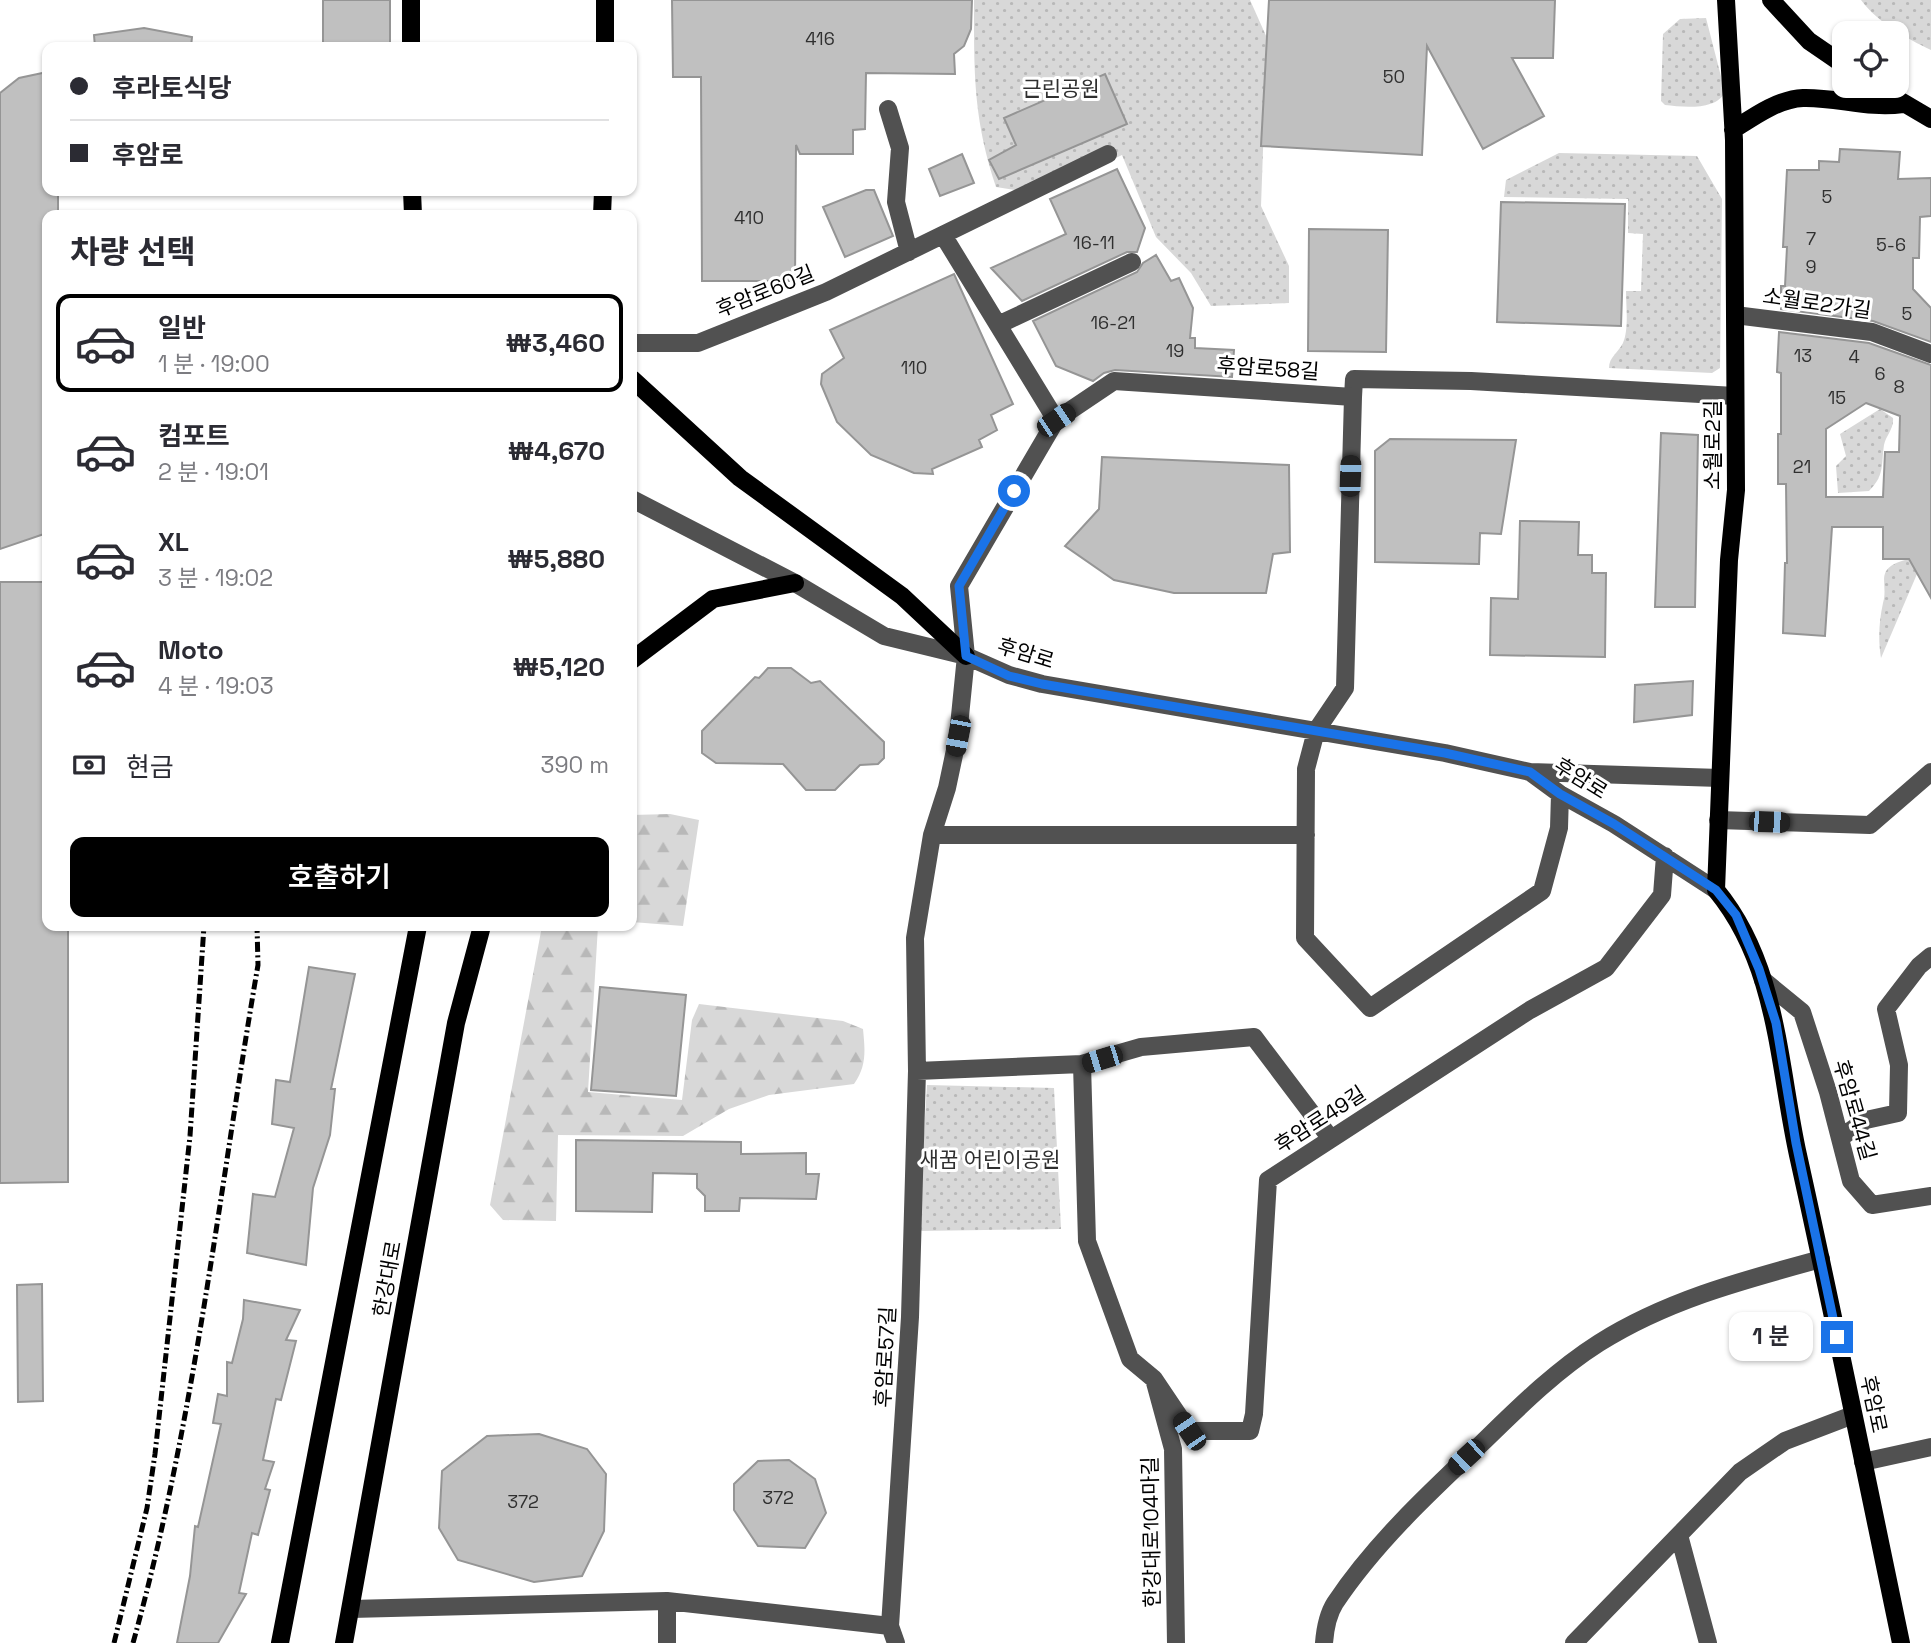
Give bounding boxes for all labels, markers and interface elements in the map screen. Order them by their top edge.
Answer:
map controls [1832,21,1909,98]
button: locate [1832,21,1909,98]
house number: 416 [805,27,835,50]
house number: 50 [1383,65,1405,88]
text: 후라토식당 [112,71,232,105]
park label: 근린공원 [1022,75,1100,102]
text: 후암로 [112,138,184,172]
house number: 5 [1822,185,1832,208]
house number: 410 [734,206,764,229]
house number: 7 [1806,227,1816,250]
house number: 16-11 [1073,231,1115,254]
text: 차량 선택 [70,232,196,272]
house number: 5-6 [1876,233,1906,256]
house number: 9 [1805,255,1817,278]
street label: 후암로60길 [712,259,818,323]
street label: 소월로2가길 [1761,282,1873,324]
house number: 5 [1902,302,1912,325]
text: 일반 [158,311,206,345]
house number: 16-21 [1090,311,1136,334]
icon: car [74,312,137,375]
text: ₩3,460 [506,326,605,360]
house number: 19 [1166,339,1184,362]
house number: 13 [1794,344,1812,367]
house number: 4 [1848,345,1860,368]
text: 1 분 · 19:00 [158,349,270,379]
street label: 후암로58길 [1216,351,1320,385]
house number: 110 [901,356,927,379]
house number: 6 [1874,362,1886,385]
house number: 8 [1893,375,1905,398]
house number: 15 [1828,386,1846,409]
car [1033,400,1080,440]
street label: 소월로2길 [1699,400,1726,490]
text: 컴포트 [158,419,230,453]
icon: car [74,420,137,483]
text: ₩4,670 [508,434,605,468]
car [1339,455,1362,497]
house number: 21 [1793,455,1811,478]
text: 2 분 · 19:01 [158,457,269,487]
route start [998,475,1030,507]
text: XL [158,525,189,559]
icon: car [74,528,137,591]
text: ₩5,880 [507,542,605,576]
text: 3 분 · 19:02 [158,563,273,593]
street label: 후암로 [994,632,1058,674]
text: Moto [158,633,224,667]
icon: car [74,636,137,699]
text: ₩5,120 [513,650,605,684]
text: 4 분 · 19:03 [158,671,274,701]
car [944,713,973,759]
icon: cash [70,746,108,784]
text: 현금 [126,750,174,784]
text: 390 m [541,750,609,780]
street label: 후암로 [1549,751,1613,805]
car [1748,811,1791,833]
button: 호출하기 [70,837,609,917]
car [1079,1043,1126,1075]
street label: 후암로44길 [1828,1057,1882,1163]
street label: 후암로49길 [1269,1080,1371,1158]
park label: 새꿈 어린이공원 [920,1146,1060,1173]
street label: 한강대로 [367,1239,407,1319]
street label: 후암로57길 [869,1306,901,1408]
callout: 1 분 [1728,1312,1812,1362]
text: 1 분 [1752,1321,1790,1351]
route end [1821,1321,1853,1353]
street label: 후암로 [1855,1373,1893,1435]
car [1169,1408,1210,1454]
car [1444,1435,1489,1479]
street label: 한강대로104마길 [1136,1456,1166,1608]
house number: 372 [762,1486,794,1509]
house number: 372 [507,1490,539,1513]

